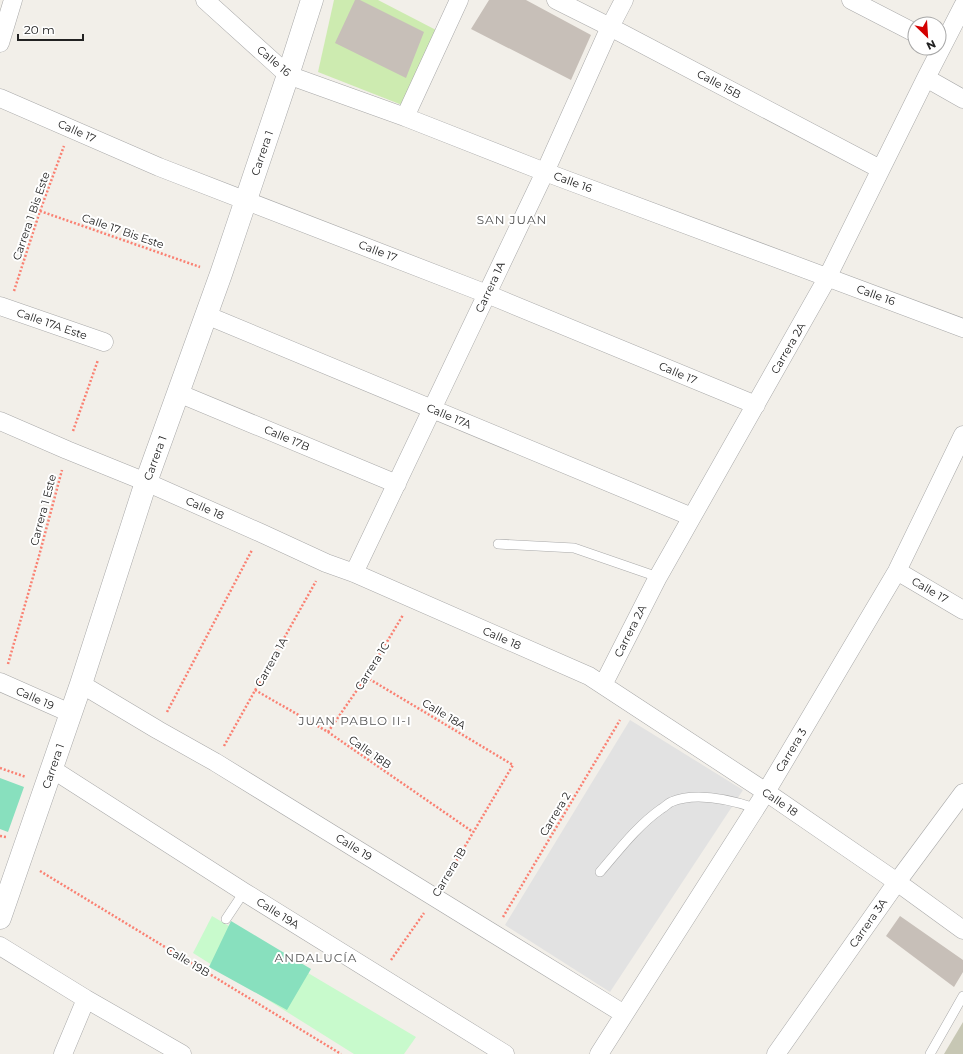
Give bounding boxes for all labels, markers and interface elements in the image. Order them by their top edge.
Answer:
scale bar [18,16,83,42]
north arrow [907,16,947,56]
text: 20 m [24,22,55,37]
text: N [924,37,938,53]
street label: Calle 16 [254,43,294,80]
street label: Calle 15B [694,67,744,101]
street label: Calle 17 [56,116,98,146]
street label: Carrera 1 [248,129,276,177]
street label: Calle 16 [552,169,595,196]
street label: Carrera 1 Bis Este [9,170,53,262]
street label: Calle 17 Bis Este [80,210,166,252]
district label: SAN JUAN [477,212,547,227]
street label: Calle 17 [357,237,399,265]
street label: Carrera 1A [472,259,508,315]
street label: Calle 16 [855,282,898,309]
street label: Calle 17A Este [15,305,89,343]
street label: Carrera 2A [768,320,808,376]
street label: Calle 17 [657,359,699,387]
street label: Calle 17A [425,400,474,432]
street label: Calle 17B [262,422,312,454]
street label: Carrera 1 [140,434,170,482]
street label: Carrera 1 Este [27,473,59,547]
street label: Calle 18 [184,493,226,523]
street label: Calle 17 [909,574,951,606]
street label: Carrera 2A [611,602,649,660]
street label: Calle 18 [481,623,523,653]
street label: Carrera 1A [252,635,290,689]
street label: Carrera 1C [352,639,392,693]
street label: Calle 19 [14,683,57,713]
street label: Calle 18A [420,696,468,733]
district label: JUAN PABLO II-I [297,713,412,728]
street label: Carrera 3 [772,725,810,775]
street label: Calle 18B [346,732,394,772]
street label: Carrera 1 [39,742,67,790]
street label: Calle 18 [759,785,801,819]
street label: Carrera 2 [536,789,574,839]
street label: Calle 19 [333,830,375,864]
street label: Carrera 1B [429,845,469,899]
street label: Calle 19A [254,894,302,932]
street label: Carrera 3A [846,896,890,950]
street label: Calle 19B [164,942,212,980]
district label: ANDALUCÍA [275,950,357,965]

